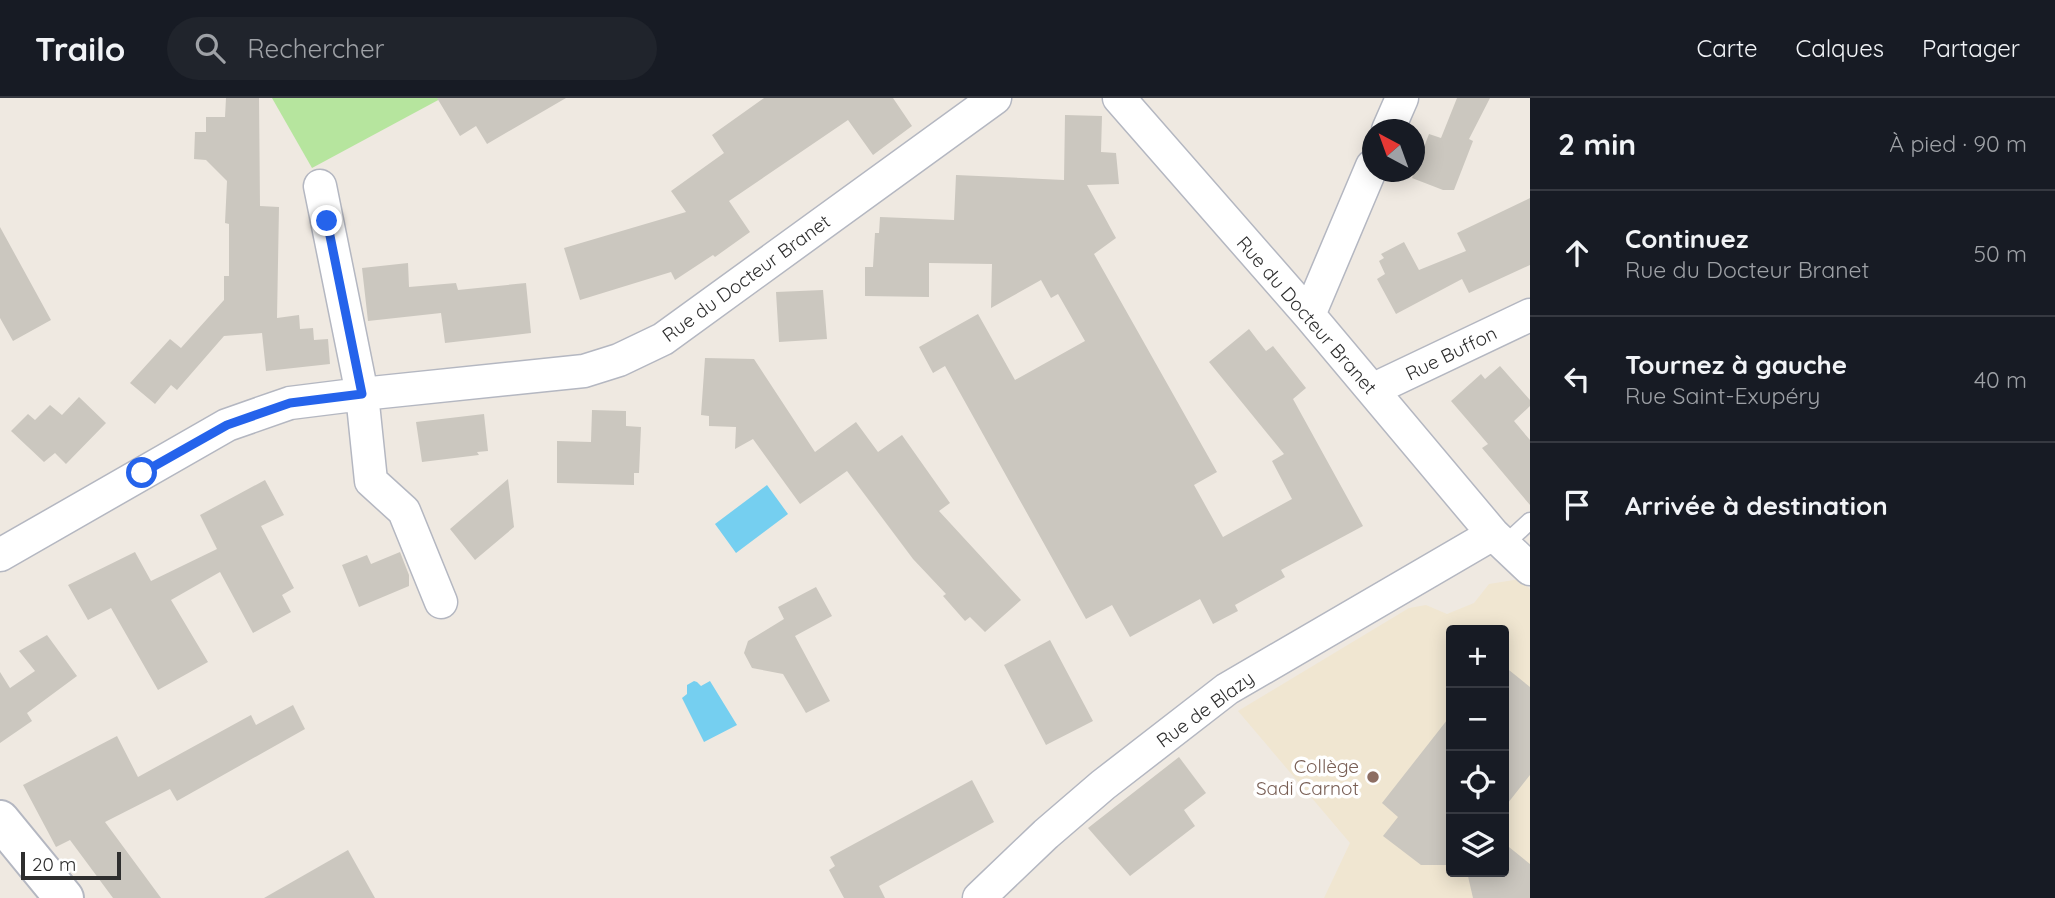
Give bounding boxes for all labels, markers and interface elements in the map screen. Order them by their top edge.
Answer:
search box [167,17,657,80]
text: Trailo [35,28,125,69]
icon: search [191,29,229,67]
text: Rechercher [247,32,385,65]
text: Carte [1696,33,1758,63]
text: Calques [1796,33,1884,63]
text: Partager [1922,33,2020,63]
north arrow [1362,119,1425,182]
text: 2 min [1558,125,1636,163]
text: À pied · 90 m [1889,129,2027,158]
route end [311,205,342,236]
street label: Rue du Docteur Branet [657,209,835,347]
text: Continuez [1625,222,1748,255]
street label: Rue du Docteur Branet [1232,231,1382,399]
icon: ahead [1558,234,1596,272]
text: 50 m [1974,239,2027,268]
text: Rue du Docteur Branet [1625,255,1869,284]
street label: Rue Buffon [1401,321,1501,385]
text: Tournez à gauche [1625,348,1847,381]
icon: left [1558,360,1596,398]
text: 40 m [1974,365,2027,394]
text: Rue Saint-Exupéry [1625,381,1820,410]
route start [126,457,157,488]
icon: arrive [1558,486,1596,524]
text: Arrivée à destination [1625,489,1888,522]
map controls [1446,625,1509,877]
button: + [1446,625,1509,688]
street label: Rue de Blazy [1152,666,1258,752]
button: − [1446,688,1509,751]
button: locate [1446,751,1509,814]
place label: Collège Sadi Carnot [1256,754,1359,800]
marker: Collège Sadi Carnot [1365,769,1381,785]
button: layers [1446,814,1509,877]
scale bar [21,849,121,881]
text: 20 m [32,852,76,876]

